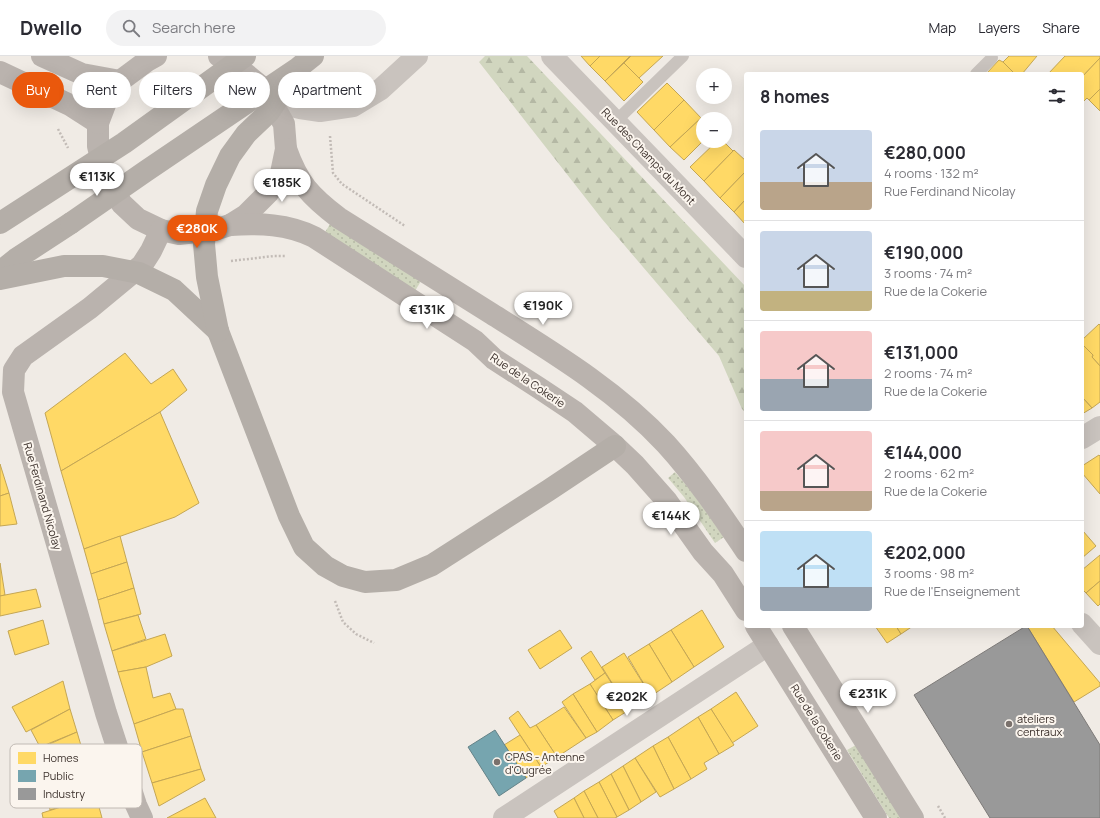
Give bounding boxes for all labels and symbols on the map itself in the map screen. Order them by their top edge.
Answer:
street label: Rue des Champs du Mont [599,104,699,208]
pin: €113K [69,163,125,197]
pin: €185K [254,169,310,203]
pin: €280K [169,215,225,249]
pin: €190K [515,292,571,326]
pin: €131K [399,296,455,330]
street label: Rue de la Cokerie [488,349,569,411]
street label: Rue Ferdinand Nicolay [20,440,66,552]
pin: €144K [643,502,699,536]
pin: €231K [840,680,896,714]
street label: Rue de la Cokerie [788,681,847,763]
pin: €202K [599,683,655,717]
place label: ateliers centraux [1017,711,1063,739]
marker: ateliers centraux [1004,719,1014,729]
legend [10,744,142,808]
place label: CPAS - Antenne d'Ougrée [505,749,585,777]
text: Homes [43,750,79,765]
marker: CPAS - Antenne d'Ougrée [492,757,502,767]
text: Public [43,768,74,783]
text: Industry [43,786,85,801]

